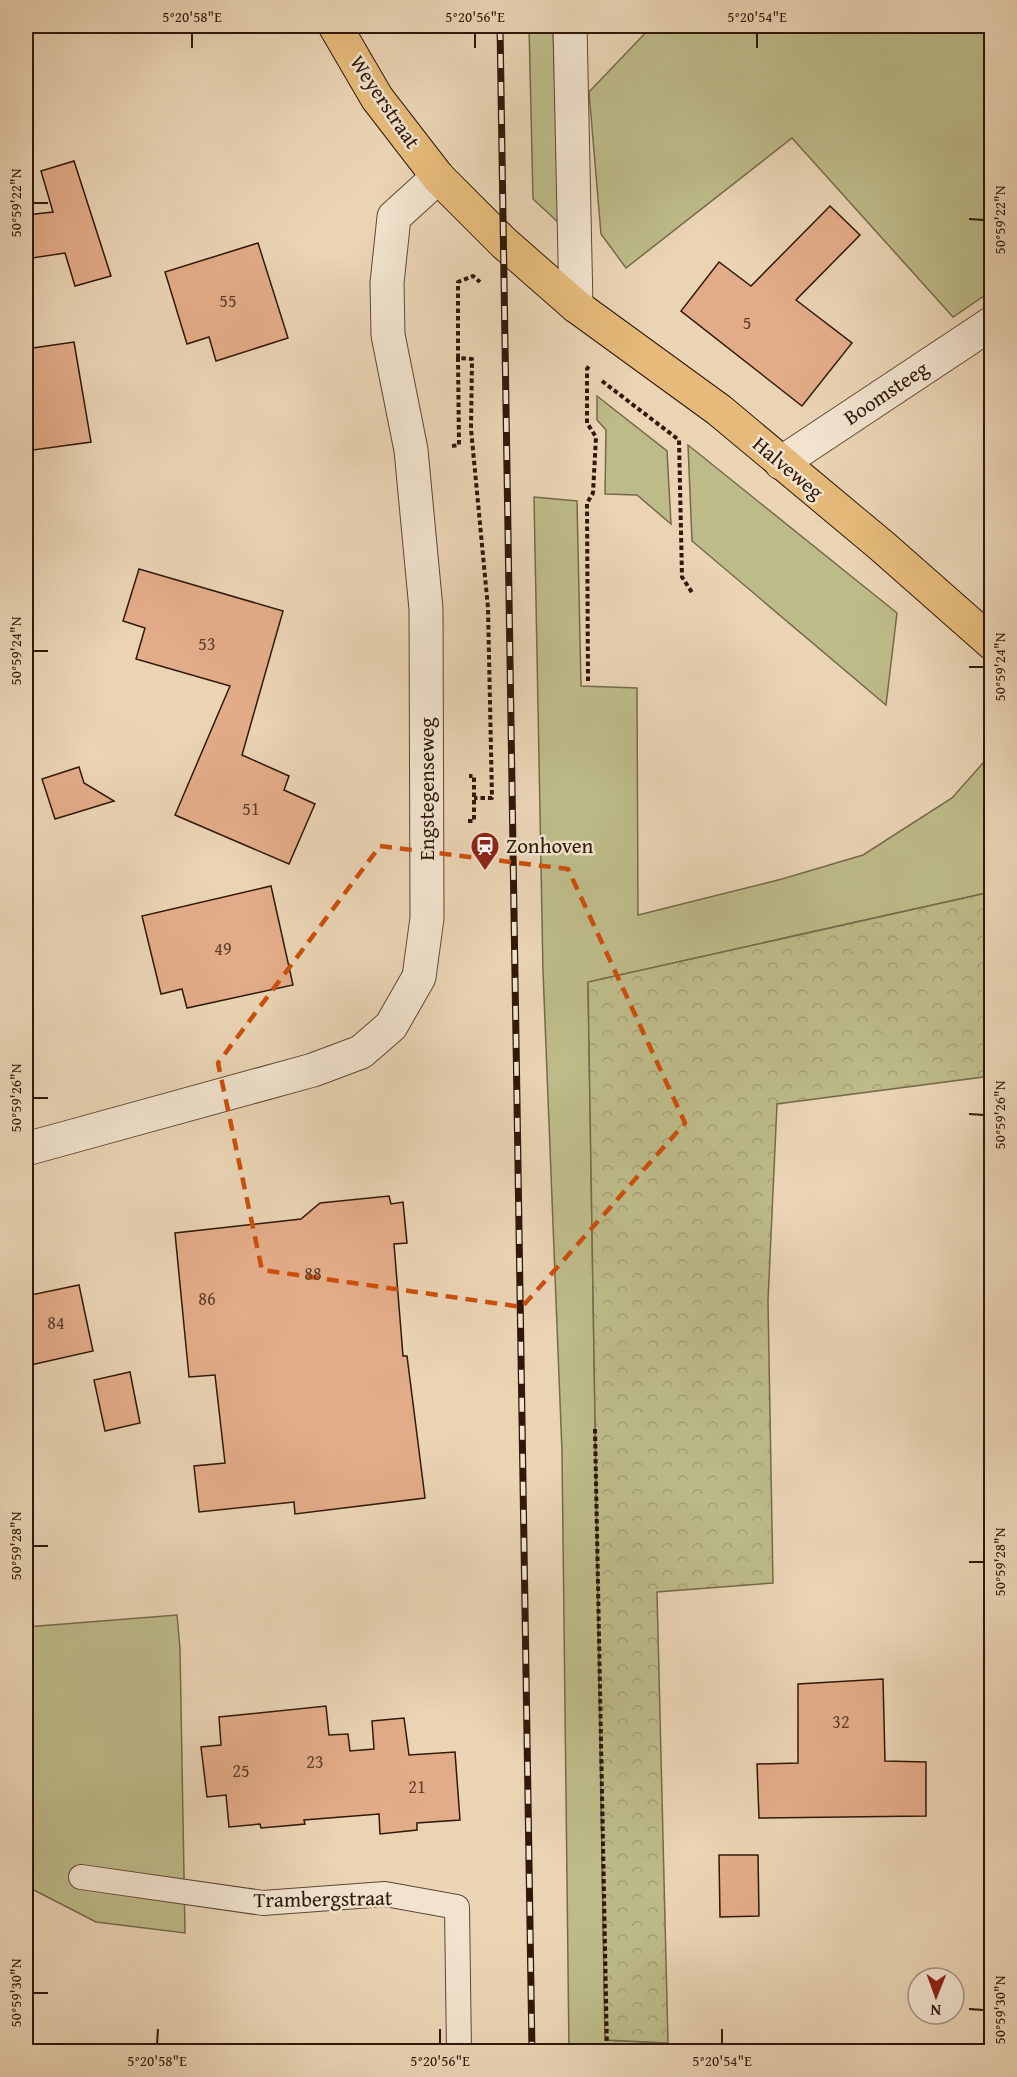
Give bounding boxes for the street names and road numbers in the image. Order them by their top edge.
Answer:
street label: Weyerstraat [343,49,428,155]
street label: Boomsteeg [837,352,935,432]
street label: Halveweg [746,429,831,507]
street label: Engstegenseweg [411,717,442,861]
street label: Trambergstraat [253,1882,393,1915]

